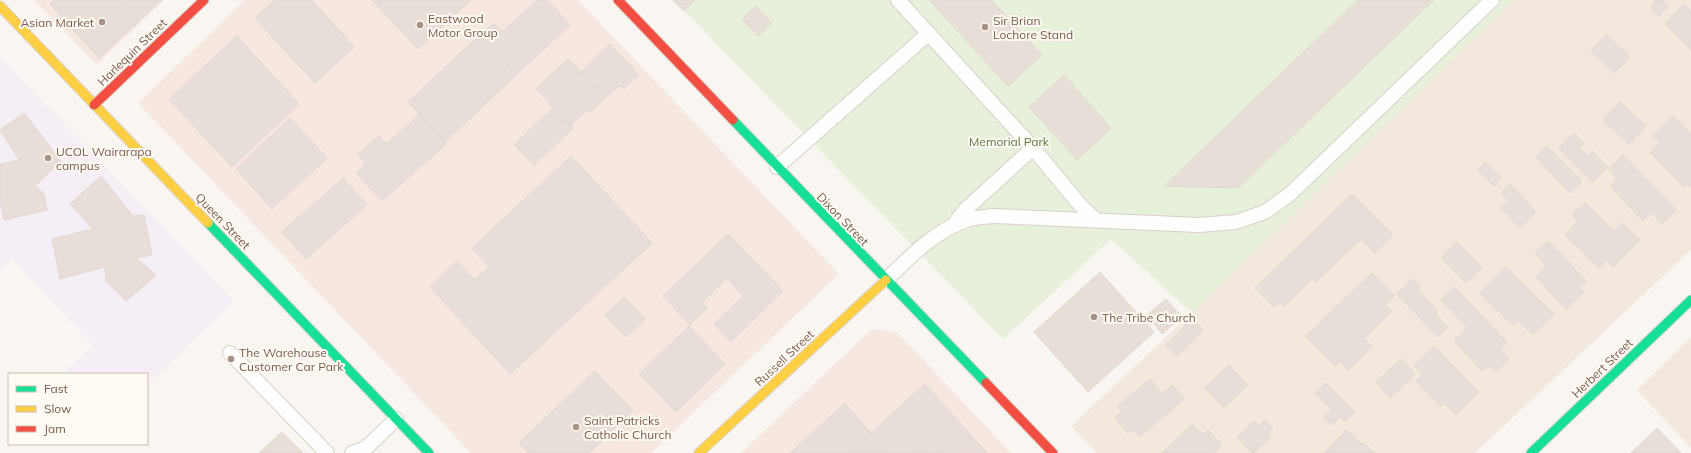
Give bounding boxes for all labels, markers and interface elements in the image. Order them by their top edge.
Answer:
place label: Eastwood Motor Group [428,11,498,40]
place label: Sir Brian Lochore Stand [993,13,1073,42]
place label: Asian Market [20,15,94,30]
street label: Harlequin Street [94,15,170,89]
marker: Asian Market [97,17,107,27]
marker: Eastwood Motor Group [415,20,425,30]
marker: Sir Brian Lochore Stand [980,22,990,32]
park label: Memorial Park [969,134,1050,149]
place label: UCOL Wairarapa campus [56,144,152,173]
marker: UCOL Wairarapa campus [43,153,53,163]
street label: Dixon Street [814,189,872,249]
street label: Queen Street [192,190,254,252]
place label: The Tribe Church [1102,310,1196,325]
marker: The Tribe Church [1089,312,1099,322]
street label: Russell Street [751,327,817,389]
street label: Herbert Street [1568,335,1636,401]
place label: The Warehouse Customer Car Park [239,345,344,374]
marker: The Warehouse Customer Car Park [226,354,236,364]
legend [8,373,148,445]
text: Fast [44,381,68,396]
text: Slow [44,401,72,416]
place label: Saint Patricks Catholic Church [584,413,672,442]
text: Jam [44,421,66,436]
marker: Saint Patricks Catholic Church [571,422,581,432]

